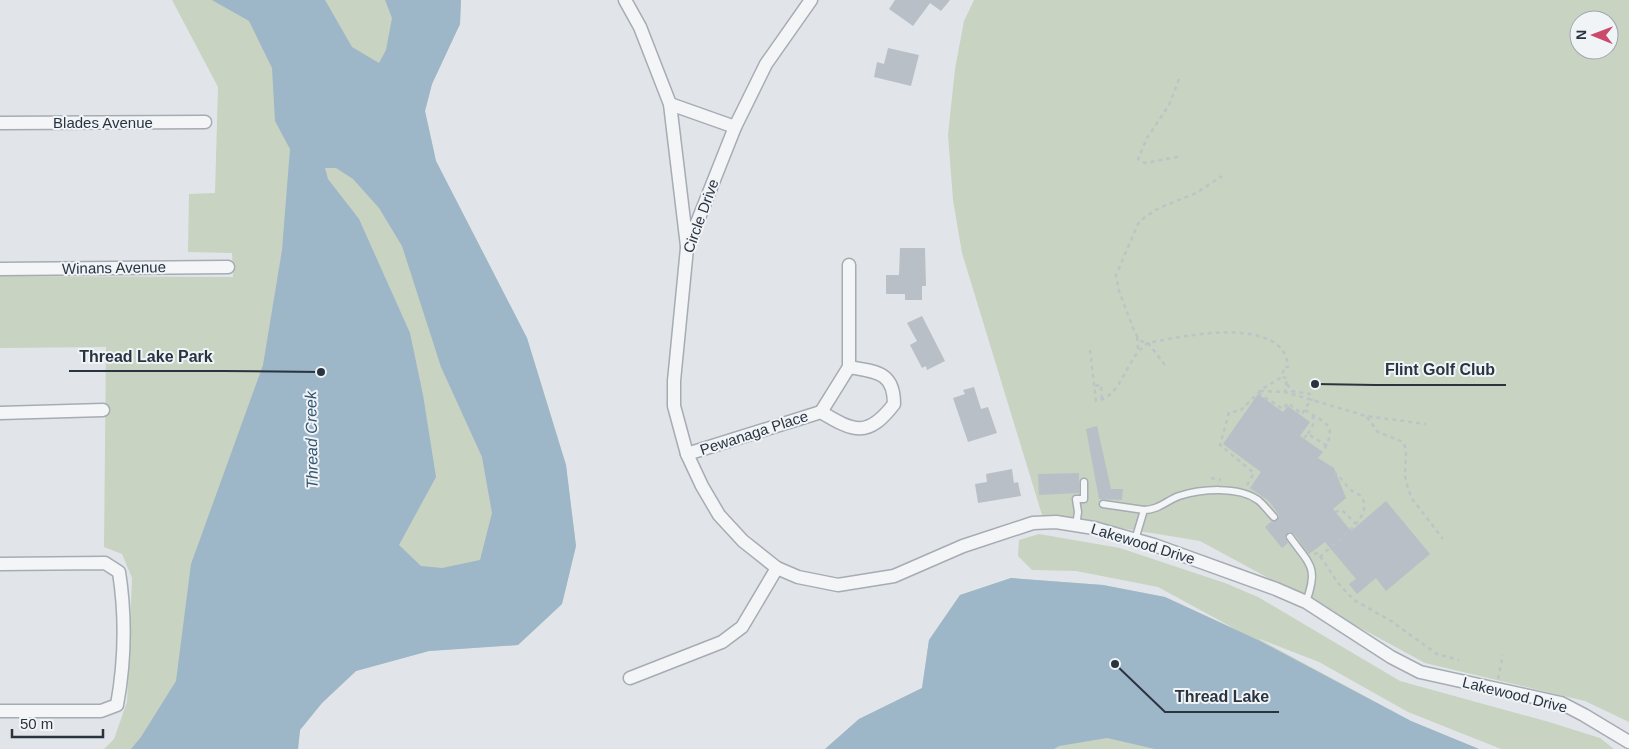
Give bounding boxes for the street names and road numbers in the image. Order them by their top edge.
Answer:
street label: Blades Avenue [53,114,153,131]
street label: Circle Drive [679,177,722,255]
street label: Winans Avenue [62,258,166,277]
street label: Pewanaga Place [698,407,810,458]
street label: Lakewood Drive [1089,520,1197,567]
street label: Lakewood Drive [1461,673,1569,716]

